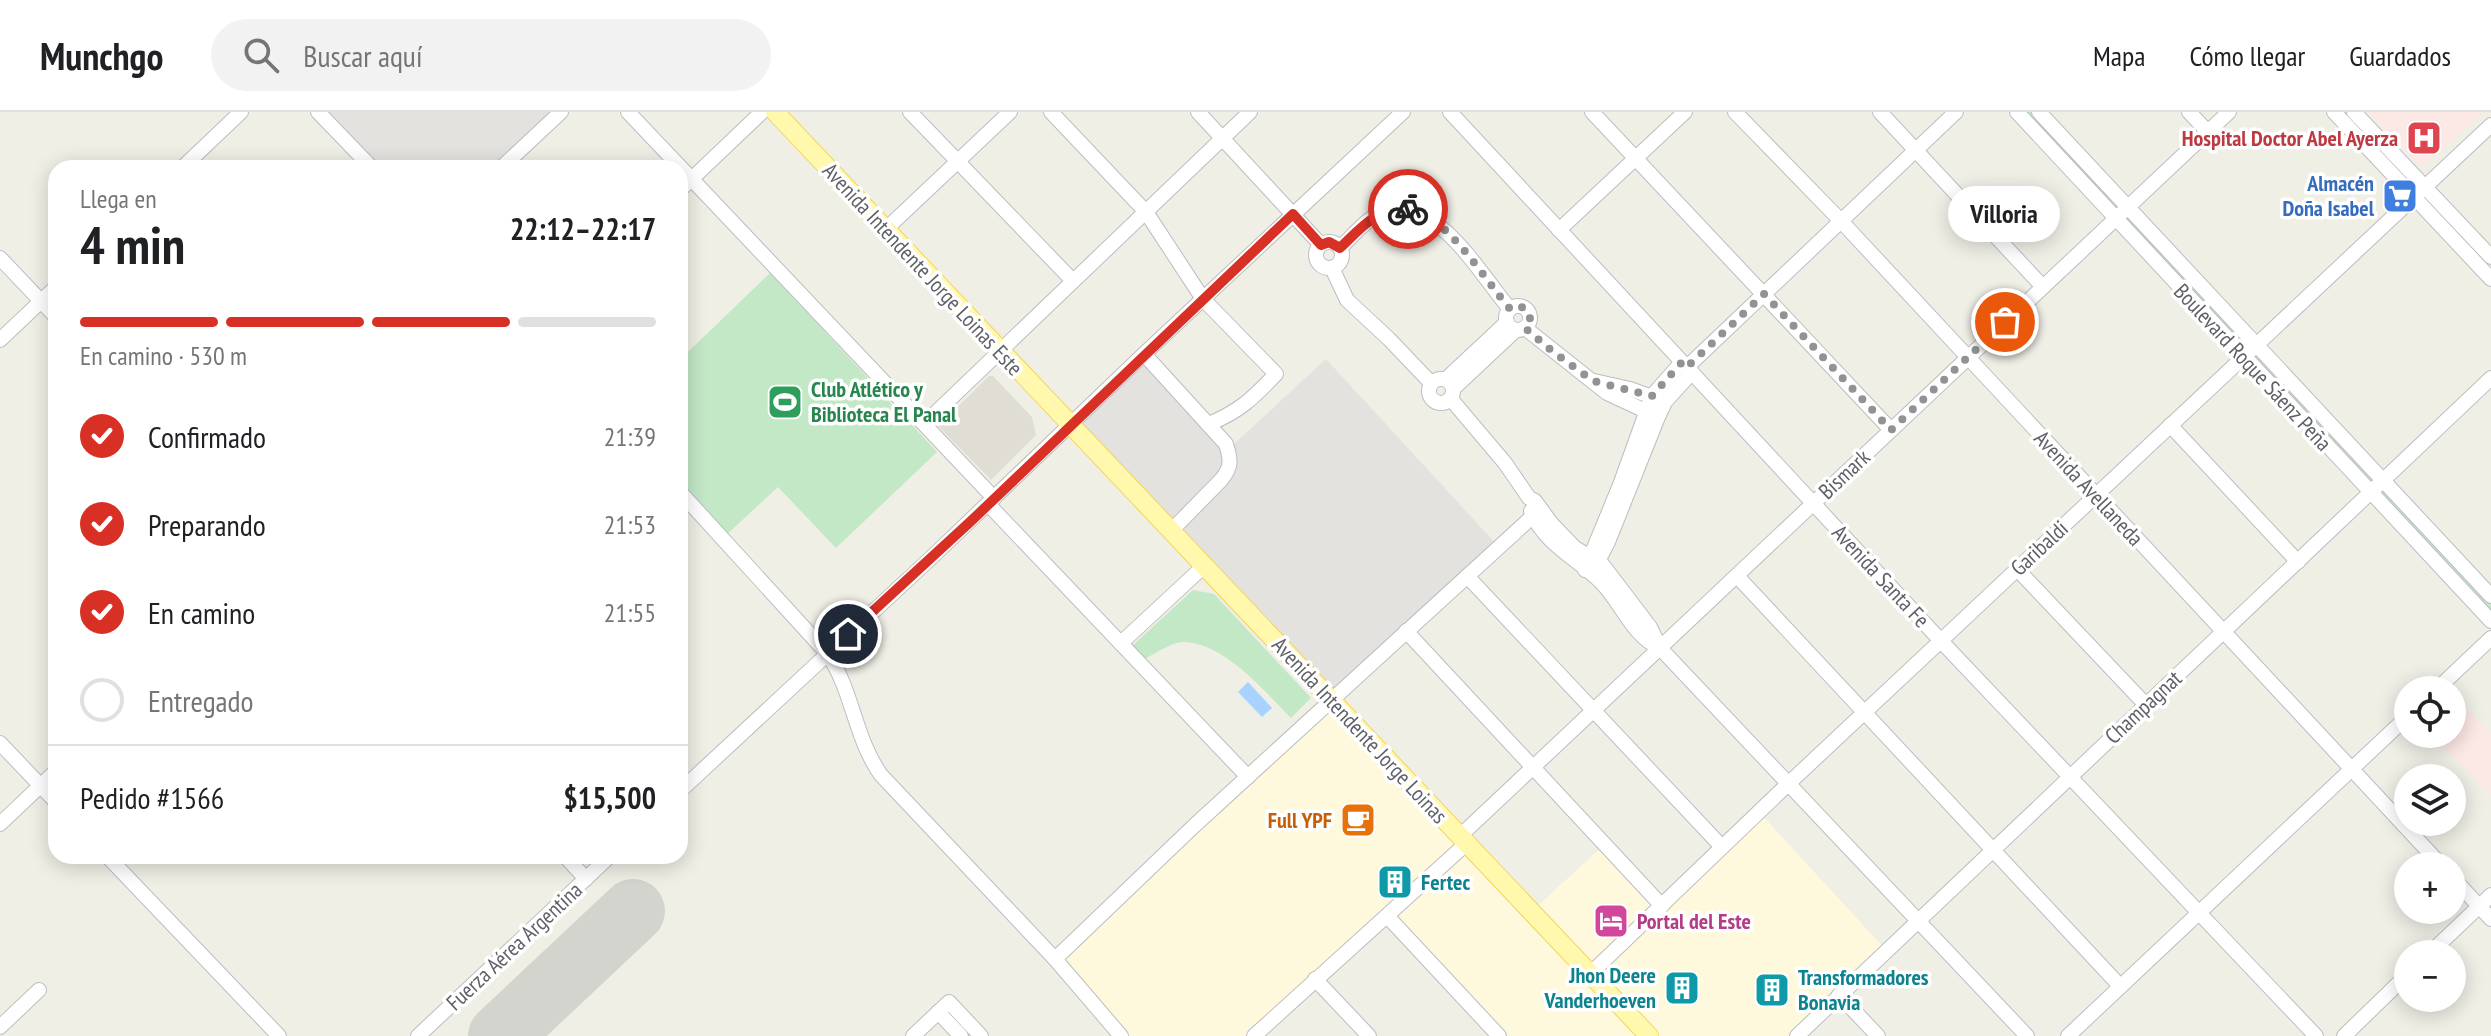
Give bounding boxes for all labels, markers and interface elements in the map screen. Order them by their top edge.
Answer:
search box [211,19,771,91]
text: Munchgo [40,31,163,80]
icon: search [239,33,283,77]
text: Buscar aquí [303,36,422,75]
text: Mapa [2093,37,2145,74]
text: Cómo llegar [2189,37,2305,74]
text: Guardados [2349,37,2451,74]
hospital icon: Hospital Doctor Abel Ayerza [2405,119,2443,157]
place label: Hospital Doctor Abel Ayerza [2182,124,2398,152]
street label: Avenida Intendente Jorge Loinas Este [817,157,1029,381]
courier [1368,169,1448,249]
place label: Almacén Doña Isabel [2282,169,2375,222]
supermarket icon: Almacén Doña Isabel [2381,177,2419,215]
text: Llega en [80,182,157,215]
callout: Villoria [1949,186,2061,242]
icon: bike [1386,187,1430,231]
text: Villoria [1970,197,2038,230]
text: 22:12–22:17 [510,209,656,248]
text: 4 min [80,211,185,278]
street label: Boulevard Roque Sáenz Peña [2168,277,2338,457]
pin [1971,288,2039,356]
icon: bag [1983,300,2027,344]
text: En camino · 530 m [80,339,247,372]
place label: Club Atlético y Biblioteca El Panal [811,375,957,428]
sports icon: Club Atlético y Biblioteca El Panal [766,383,804,421]
icon: check [80,414,124,458]
text: Confirmado [148,417,266,456]
text: 21:39 [604,420,656,453]
street label: Avenida Avellaneda [2028,424,2150,552]
street label: Bismark [1812,443,1876,505]
icon: check [80,502,124,546]
text: Preparando [148,505,266,544]
text: 21:53 [604,508,656,541]
street label: Garibaldi [2005,515,2073,581]
street label: Avenida Santa Fe [1826,519,1936,633]
icon: check [80,590,124,634]
text: En camino [148,593,255,632]
text: 21:55 [604,596,656,629]
pin [814,600,882,668]
icon: home [826,612,870,656]
street label: Avenida Intendente Jorge Loinas [1266,631,1454,829]
street label: Champagnat [2099,664,2187,750]
map controls [2394,676,2466,1012]
button: locate [2394,676,2466,748]
text: Entregado [148,681,254,720]
button: layers [2394,764,2466,836]
text: Pedido #1566 [80,778,224,817]
text: $15,500 [563,778,656,817]
cafe icon: Full YPF [1339,801,1377,839]
place label: Full YPF [1268,806,1332,834]
button: + [2394,852,2466,924]
building icon: Fertec [1376,863,1414,901]
place label: Fertec [1421,868,1470,896]
street label: Fuerza Aérea Argentina [440,876,588,1016]
hotel icon: Portal del Este [1592,902,1630,940]
place label: Portal del Este [1637,907,1751,935]
button: − [2394,940,2466,1012]
place label: Jhon Deere Vanderhoeven [1544,961,1656,1014]
place label: Transformadores Bonavia [1798,963,1929,1016]
building icon: Jhon Deere Vanderhoeven [1663,969,1701,1007]
building icon: Transformadores Bonavia [1753,971,1791,1009]

